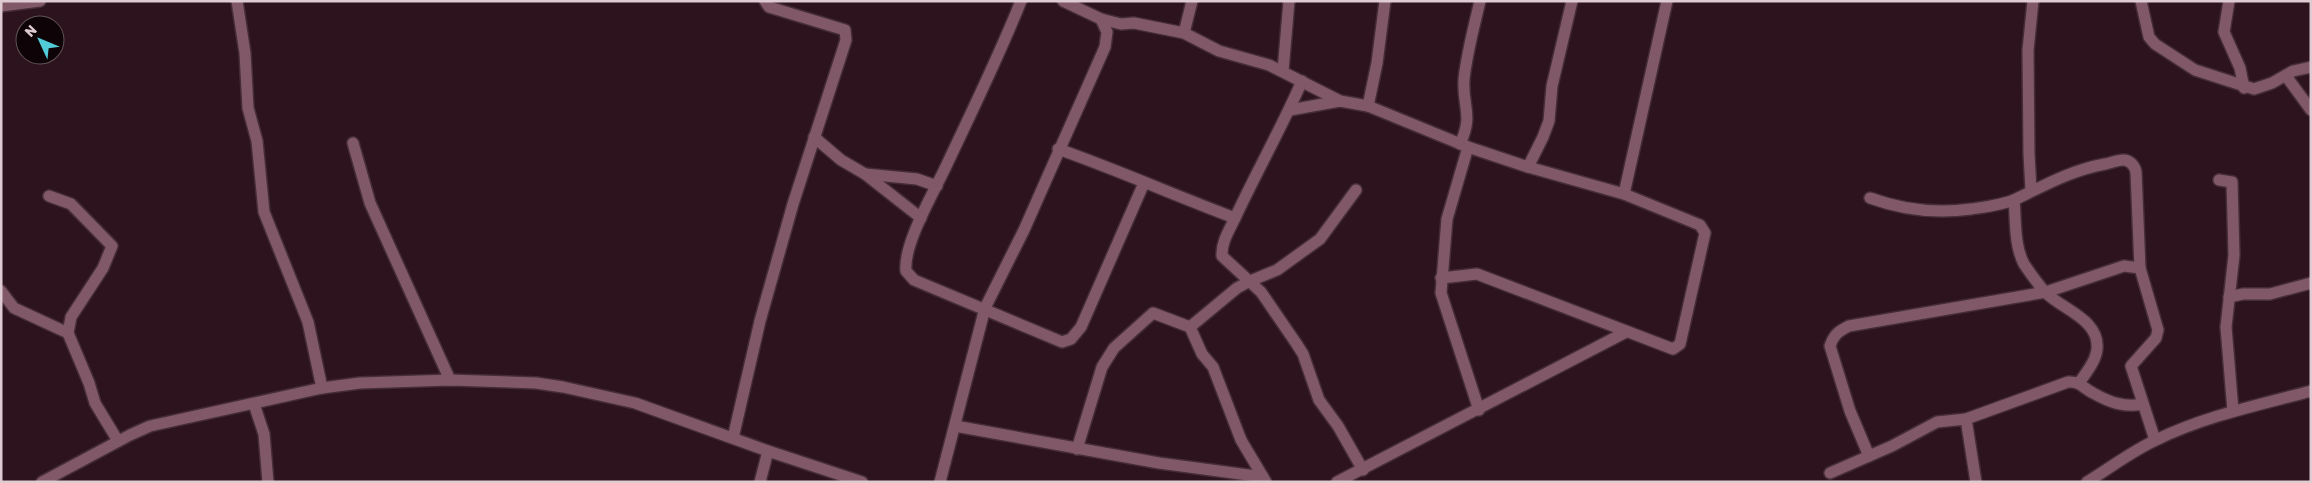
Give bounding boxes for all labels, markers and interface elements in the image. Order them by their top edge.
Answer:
north arrow [15,15,65,65]
text: N [21,22,41,41]

